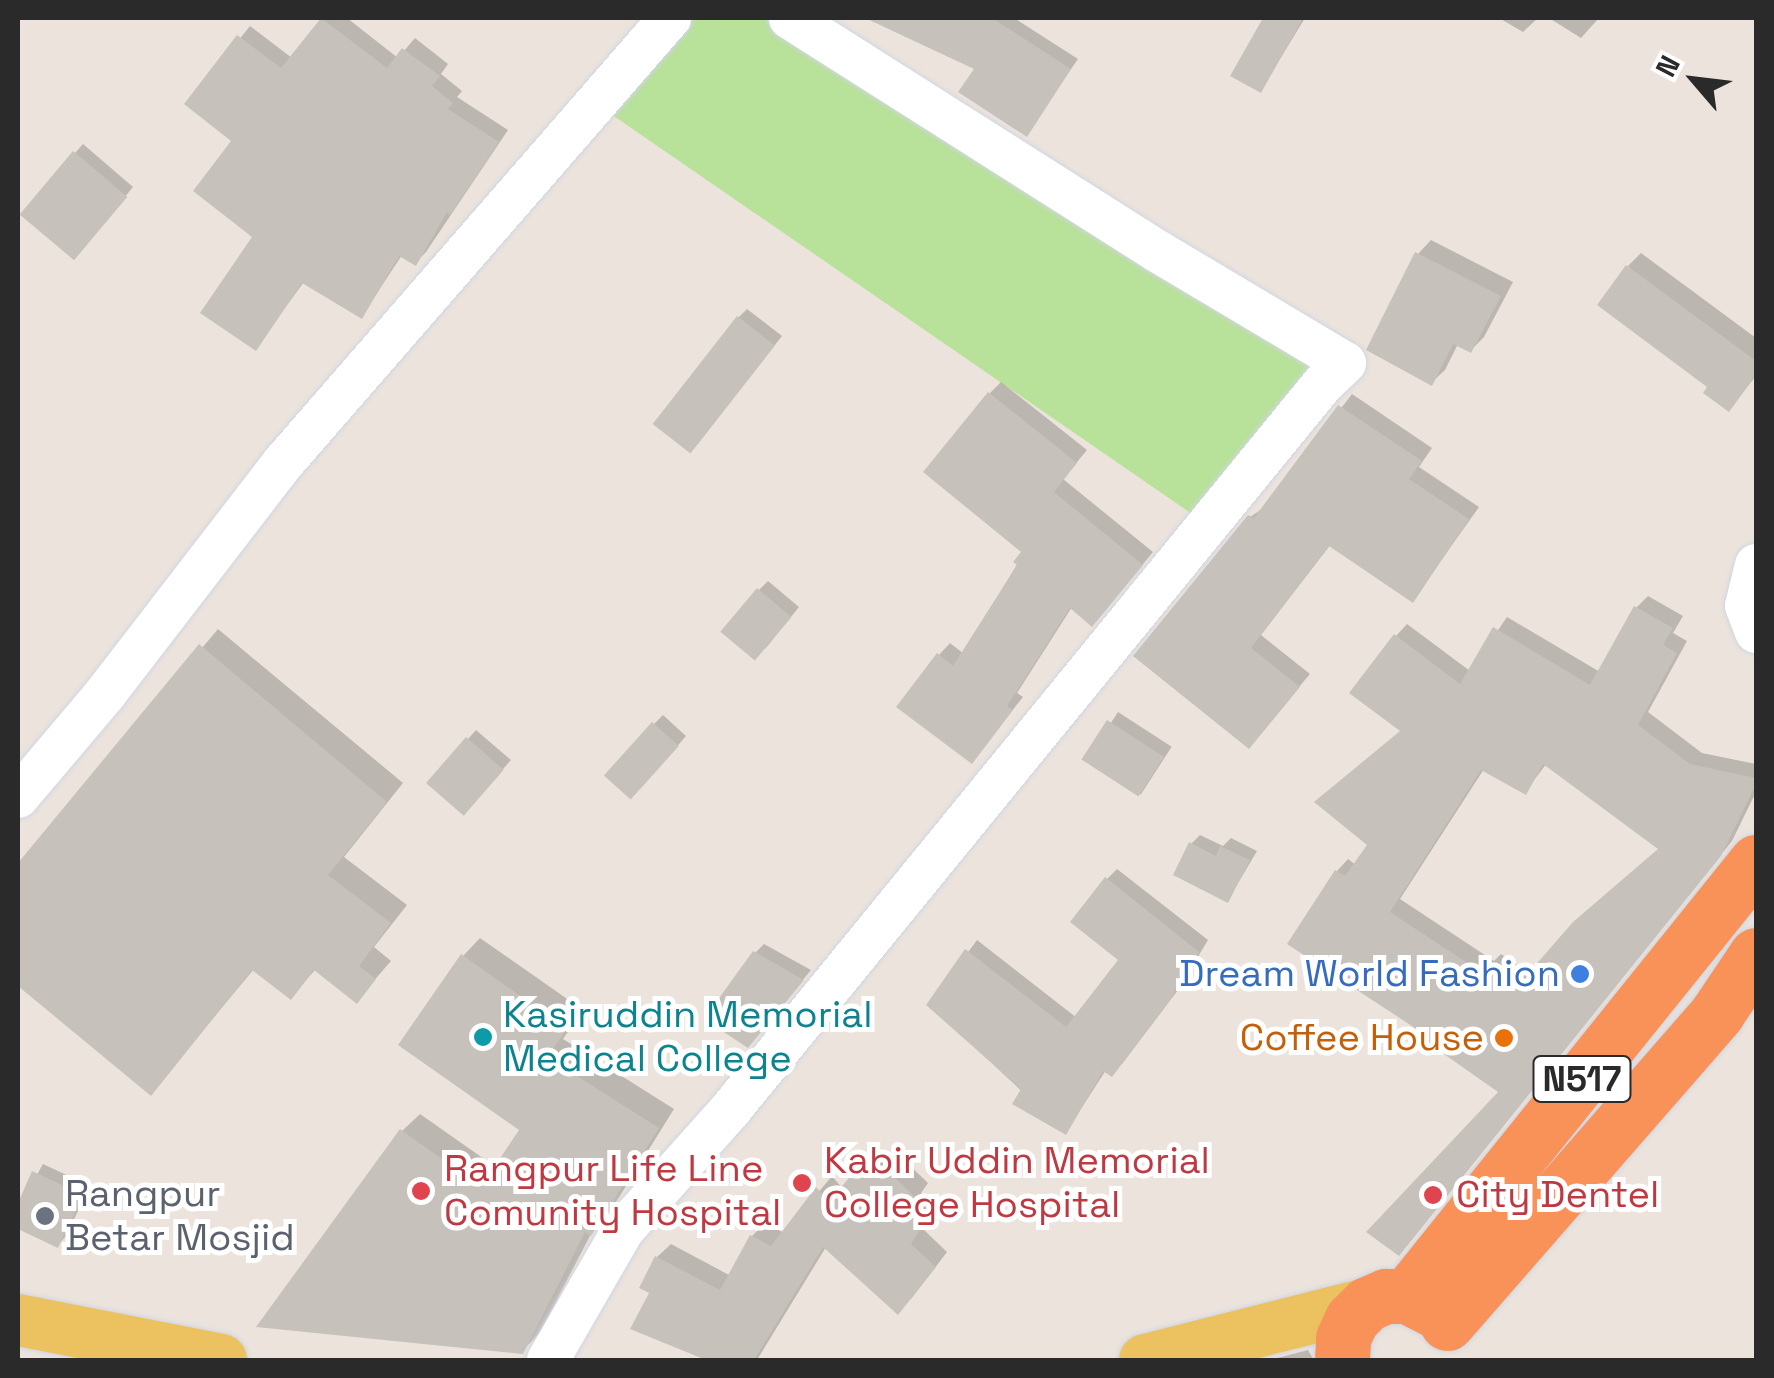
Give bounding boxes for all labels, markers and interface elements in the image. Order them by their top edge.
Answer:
north arrow [1644,30,1744,130]
text: N [1647,49,1688,83]
place label: Dream World Fashion [1179,951,1560,997]
marker: Dream World Fashion [1569,963,1591,985]
place label: Kasiruddin Memorial Medical College [503,992,872,1082]
place label: Coffee House [1240,1015,1484,1061]
marker: Kasiruddin Memorial Medical College [472,1026,494,1048]
marker: Coffee House [1493,1027,1515,1049]
road number: N517 [1532,1049,1632,1109]
place label: Kabir Uddin Memorial College Hospital [824,1138,1210,1228]
place label: Rangpur Life Line Comunity Hospital [444,1146,781,1236]
marker: Kabir Uddin Memorial College Hospital [789,1170,815,1196]
place label: Rangpur Betar Mosjid [65,1171,295,1260]
place label: City Dentel [1456,1172,1659,1218]
marker: Rangpur Life Line Comunity Hospital [408,1178,434,1204]
marker: City Dentel [1420,1182,1446,1208]
marker: Rangpur Betar Mosjid [34,1205,56,1227]

